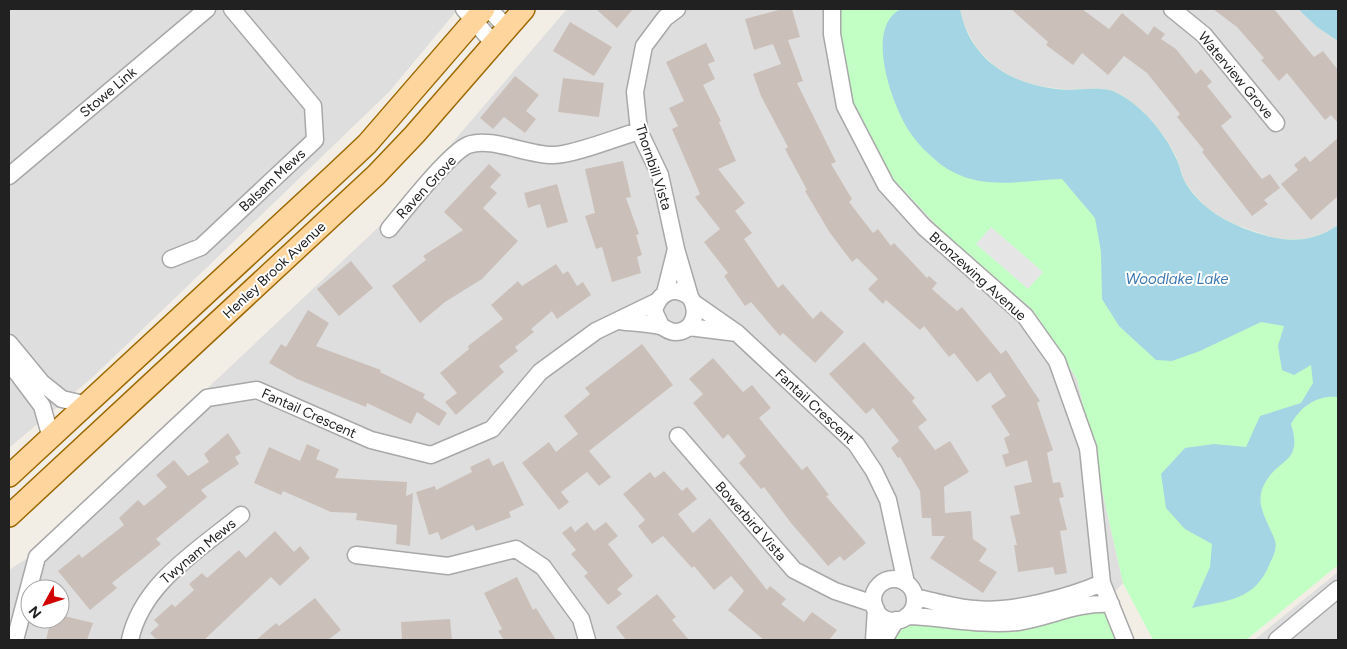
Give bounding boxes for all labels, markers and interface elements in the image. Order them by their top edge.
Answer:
street label: Waterview Grove [1194,28,1277,122]
street label: Stowe Link [76,64,140,121]
street label: Thornbill Vista [632,122,675,212]
street label: Balsam Mews [236,145,309,215]
street label: Raven Grove [393,152,460,222]
street label: Henley Brook Avenue [219,218,330,322]
street label: Bronzewing Avenue [926,228,1030,325]
water label: Woodlake Lake [1125,270,1229,288]
street label: Fantail Crescent [772,365,858,447]
street label: Fantail Crescent [259,385,359,442]
street label: Bowerbird Vista [712,478,790,564]
street label: Twynam Mews [157,515,239,588]
north arrow [20,579,70,629]
text: N [25,602,45,622]

